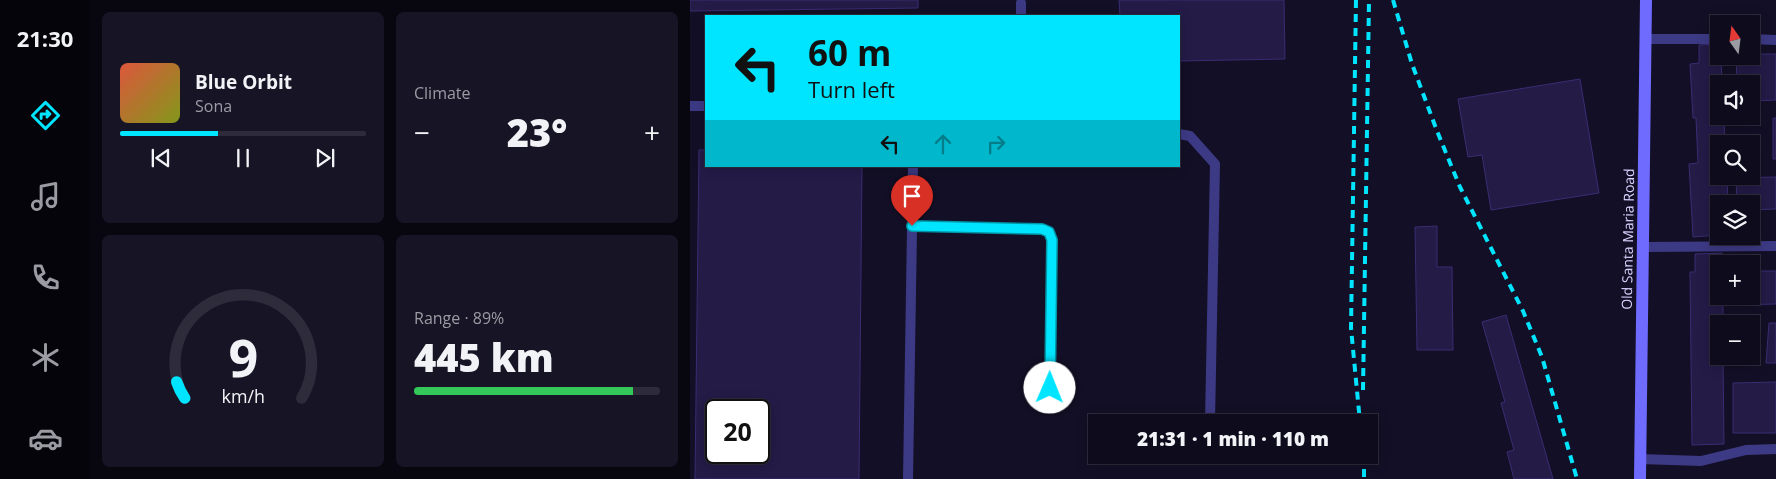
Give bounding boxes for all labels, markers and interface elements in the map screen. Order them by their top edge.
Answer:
north arrow [1710,15,1760,65]
map controls [1710,15,1760,365]
text: 21:30 [17,23,73,53]
text: 60 m [808,29,891,76]
icon: left [725,35,790,100]
text: Blue Orbit [195,69,292,95]
text: Turn left [808,74,895,104]
button: sound [1710,75,1760,125]
text: Climate [414,82,471,104]
text: Sona [195,95,232,117]
icon: directions [28,98,63,133]
text: 23° [507,106,567,158]
text: − [414,113,430,151]
text: + [644,113,660,151]
icon: left [876,130,904,158]
icon: ahead [929,130,957,158]
icon: right [982,130,1010,158]
button: search [1710,135,1760,185]
icon: previous [147,144,175,172]
icon: pause [229,144,257,172]
icon: next [311,144,339,172]
street label: Old Santa Maria Road [1617,168,1638,310]
pin [891,175,933,226]
icon: music [28,179,63,214]
icon: arrive [898,182,926,210]
button: layers [1710,195,1760,245]
button: + [1710,255,1760,305]
icon: phone [28,260,63,295]
text: Range · 89% [414,307,504,329]
button: − [1710,315,1760,365]
text: 9 [228,321,258,392]
text: 445 km [414,331,554,383]
icon: climate [28,340,63,375]
position arrow [1023,361,1075,413]
text: km/h [221,384,265,408]
speed limit sign: 20 [705,399,770,464]
icon: car [28,421,63,456]
text: 21:31 · 1 min · 110 m [1137,426,1329,452]

